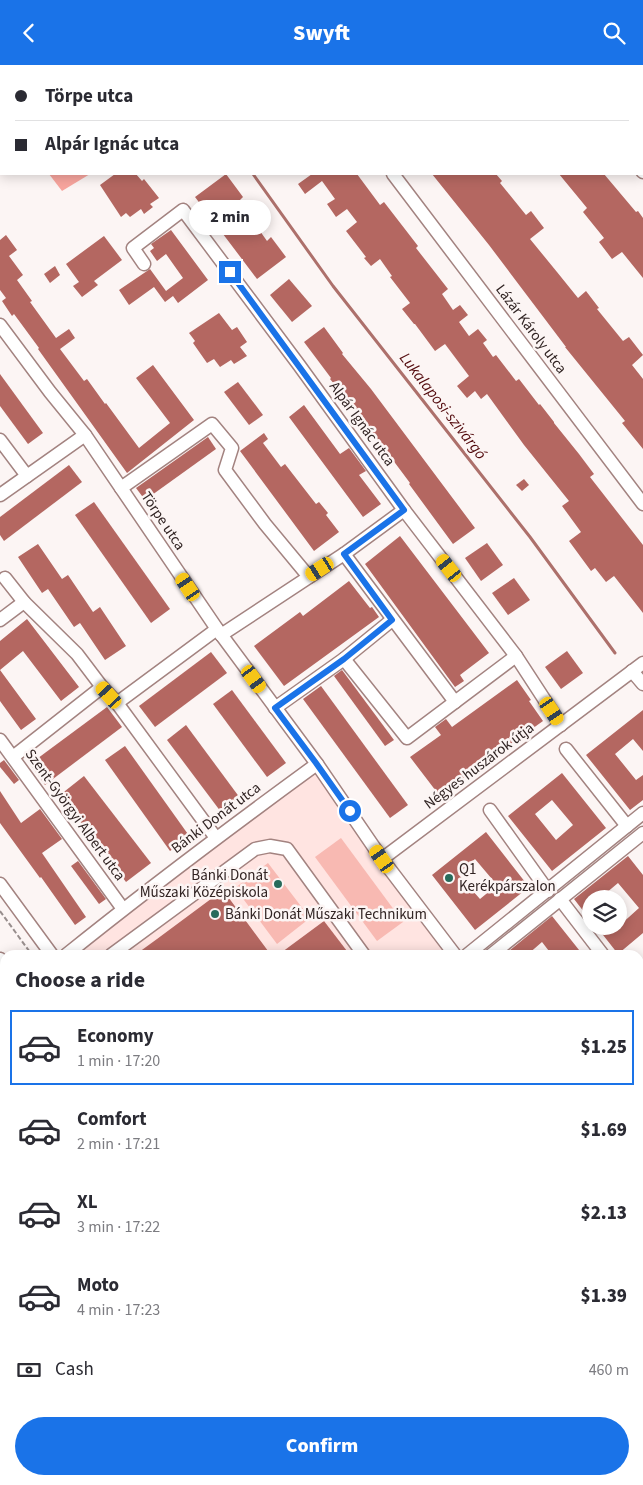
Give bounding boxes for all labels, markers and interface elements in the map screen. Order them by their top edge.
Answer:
text: Swyft [293,17,350,49]
icon: back [15,19,43,47]
icon: search [600,19,628,47]
text: Törpe utca [45,83,133,110]
text: Alpár Ignác utca [45,131,179,158]
callout: 2 min [189,199,271,235]
text: 2 min [210,206,250,228]
route end [219,261,241,283]
street label: Lázár Károly utca [490,280,572,378]
water label: Lukalaposi-szivárgó [394,348,492,464]
street label: Alpár Ignác utca [324,377,400,471]
street label: Törpe utca [136,488,190,554]
car [433,552,464,584]
car [303,555,336,583]
car [173,570,202,604]
car [239,662,268,696]
car [93,679,124,711]
car [537,694,566,728]
street label: Négyes huszárok útja [420,718,538,814]
street label: Szent-Györgyi Albert utca [20,745,130,885]
street label: Bánki Donát utca [167,777,265,859]
route start [339,800,361,822]
car [367,842,396,876]
place label: Q1 Kerékpárszalon [459,859,556,897]
place label: Bánki Donát Műszaki Középiskola [140,865,268,903]
marker: Q1 Kerékpárszalon [443,872,455,884]
marker: Bánki Donát Műszaki Középiskola [272,878,284,890]
map controls [582,890,627,935]
button: layers [582,890,627,935]
place label: Bánki Donát Műszaki Technikum [225,904,427,925]
marker: Bánki Donát Műszaki Technikum [209,908,221,920]
text: Choose a ride [15,964,145,996]
text: Economy [77,1023,154,1050]
icon: car [17,1025,62,1070]
text: $1.25 [581,1034,627,1061]
text: 1 min · 17:20 [77,1050,160,1072]
text: Comfort [77,1106,147,1133]
icon: car [17,1108,62,1153]
text: $1.69 [581,1117,627,1144]
text: 2 min · 17:21 [77,1133,160,1155]
text: XL [77,1189,98,1216]
icon: car [17,1191,62,1236]
text: $2.13 [581,1200,627,1227]
text: 3 min · 17:22 [77,1216,160,1238]
text: Moto [77,1272,119,1299]
icon: car [17,1274,62,1319]
text: $1.39 [581,1283,627,1310]
text: 4 min · 17:23 [77,1299,160,1321]
icon: cash [15,1356,43,1384]
text: Cash [55,1356,94,1383]
text: 460 m [589,1359,629,1381]
button: Confirm [15,1417,629,1475]

